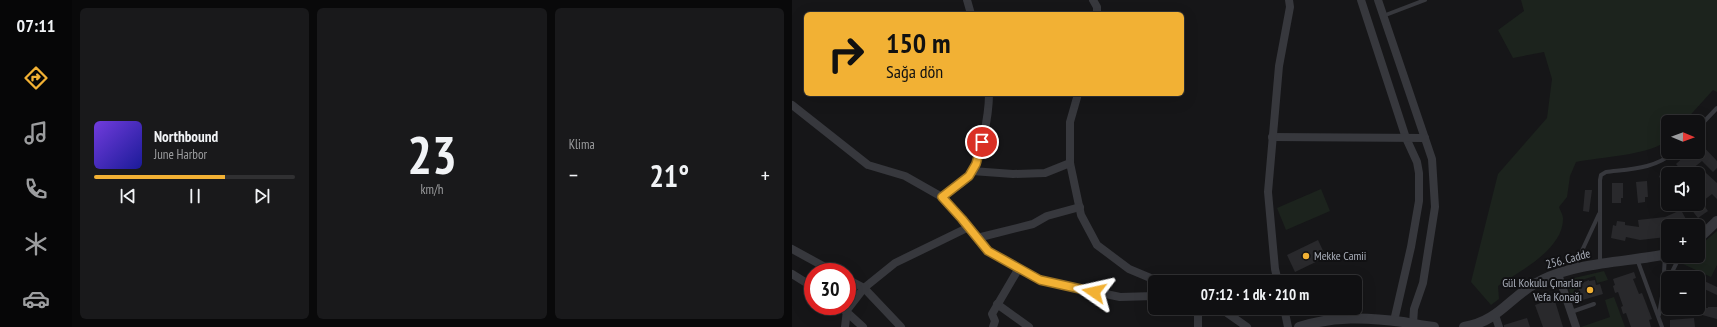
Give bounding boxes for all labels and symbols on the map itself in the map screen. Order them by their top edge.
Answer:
north arrow [1661,115,1705,159]
pin [965,125,999,159]
street label: 256. Cadde [1544,245,1592,272]
place label: Mekke Camii [1314,248,1366,263]
marker: Mekke Camii [1301,251,1311,261]
speed limit sign: 30 [804,263,856,315]
position arrow [1073,271,1115,313]
place label: Gül Kokulu Çınarlar Vefa Konağı [1502,275,1583,304]
marker: Gül Kokulu Çınarlar Vefa Konağı [1585,285,1595,295]

